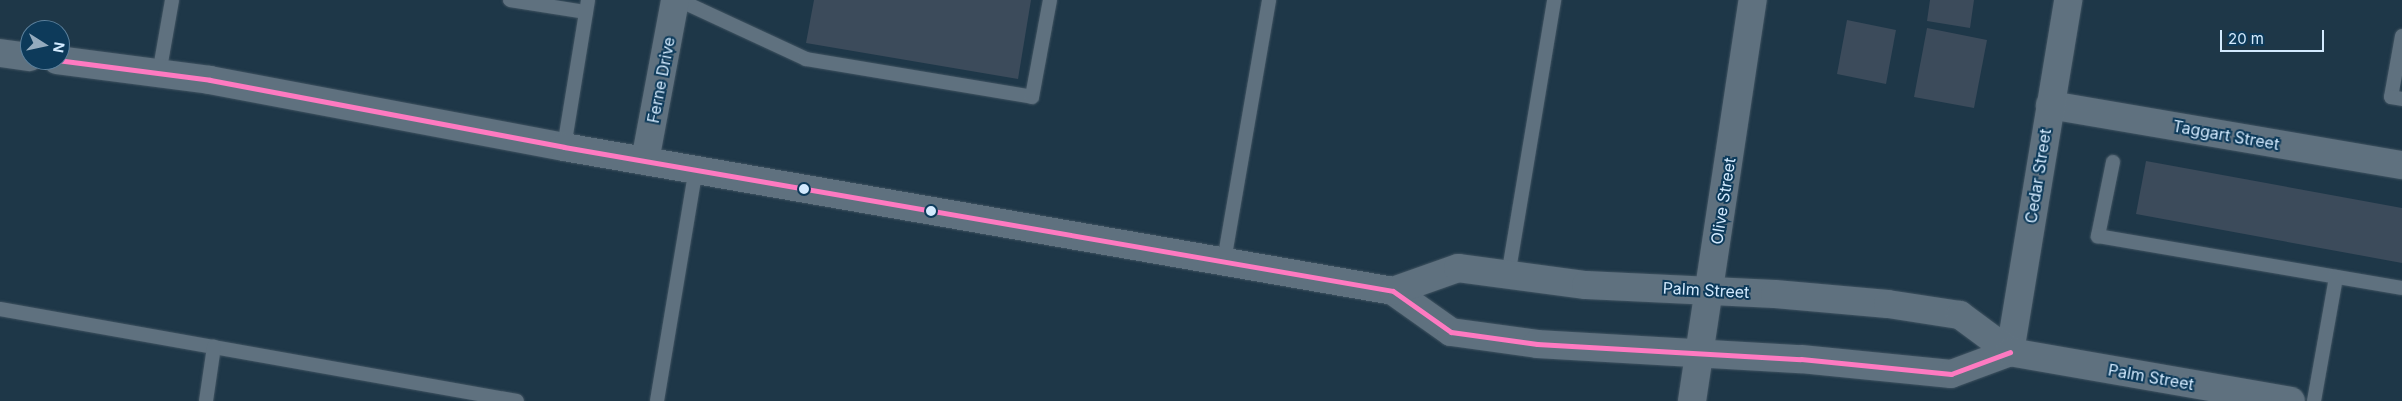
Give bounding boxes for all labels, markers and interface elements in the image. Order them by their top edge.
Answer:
north arrow [20,20,70,70]
scale bar [2222,20,2326,52]
text: 20 m [2228,29,2264,48]
street label: Ferne Drive [643,35,679,125]
text: N [50,41,69,54]
street label: Taggart Street [2171,116,2281,154]
street label: Cedar Street [2021,127,2055,225]
street label: Olive Street [1707,156,1739,246]
unlabelled marker [799,184,809,194]
unlabelled marker [926,206,936,216]
street label: Palm Street [1662,278,1750,302]
street label: Palm Street [2107,360,2195,394]

